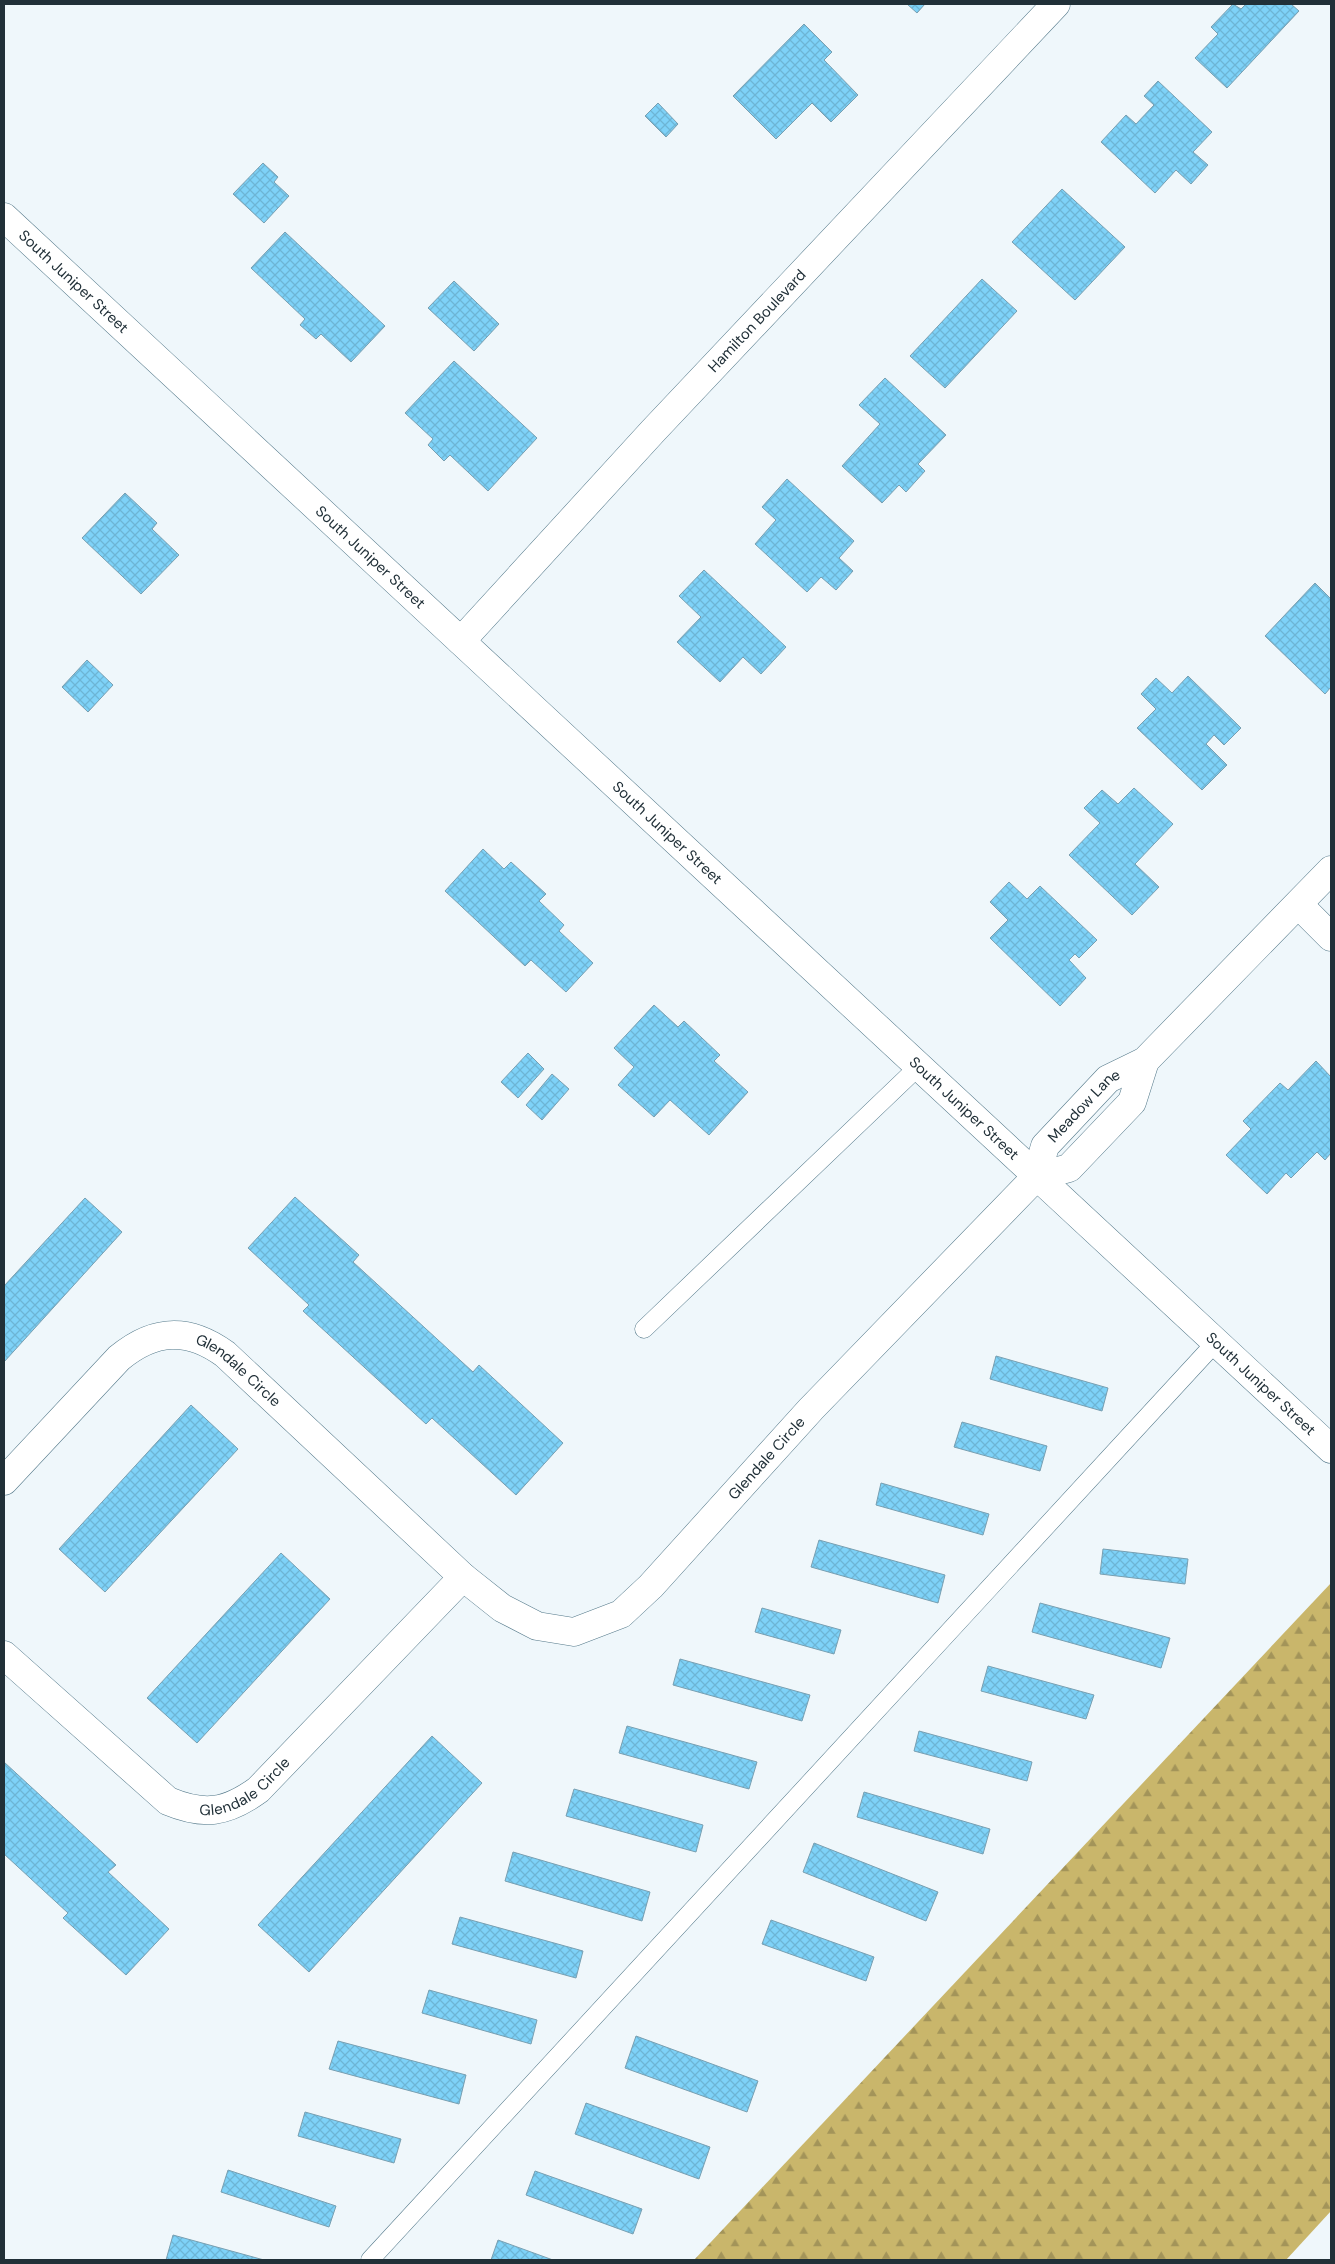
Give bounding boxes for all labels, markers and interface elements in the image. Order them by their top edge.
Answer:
street label: South Juniper Street [14,226,133,338]
street label: Hamilton Boulevard [704,265,810,377]
street label: South Juniper Street [311,501,430,613]
street label: South Juniper Street [608,777,727,889]
street label: South Juniper Street [905,1052,1023,1164]
street label: Meadow Lane [1043,1065,1123,1147]
street label: South Juniper Street [1202,1328,1320,1440]
street label: Glendale Circle [193,1329,285,1411]
street label: Glendale Circle [724,1412,809,1504]
street label: Glendale Circle [199,1753,294,1820]

